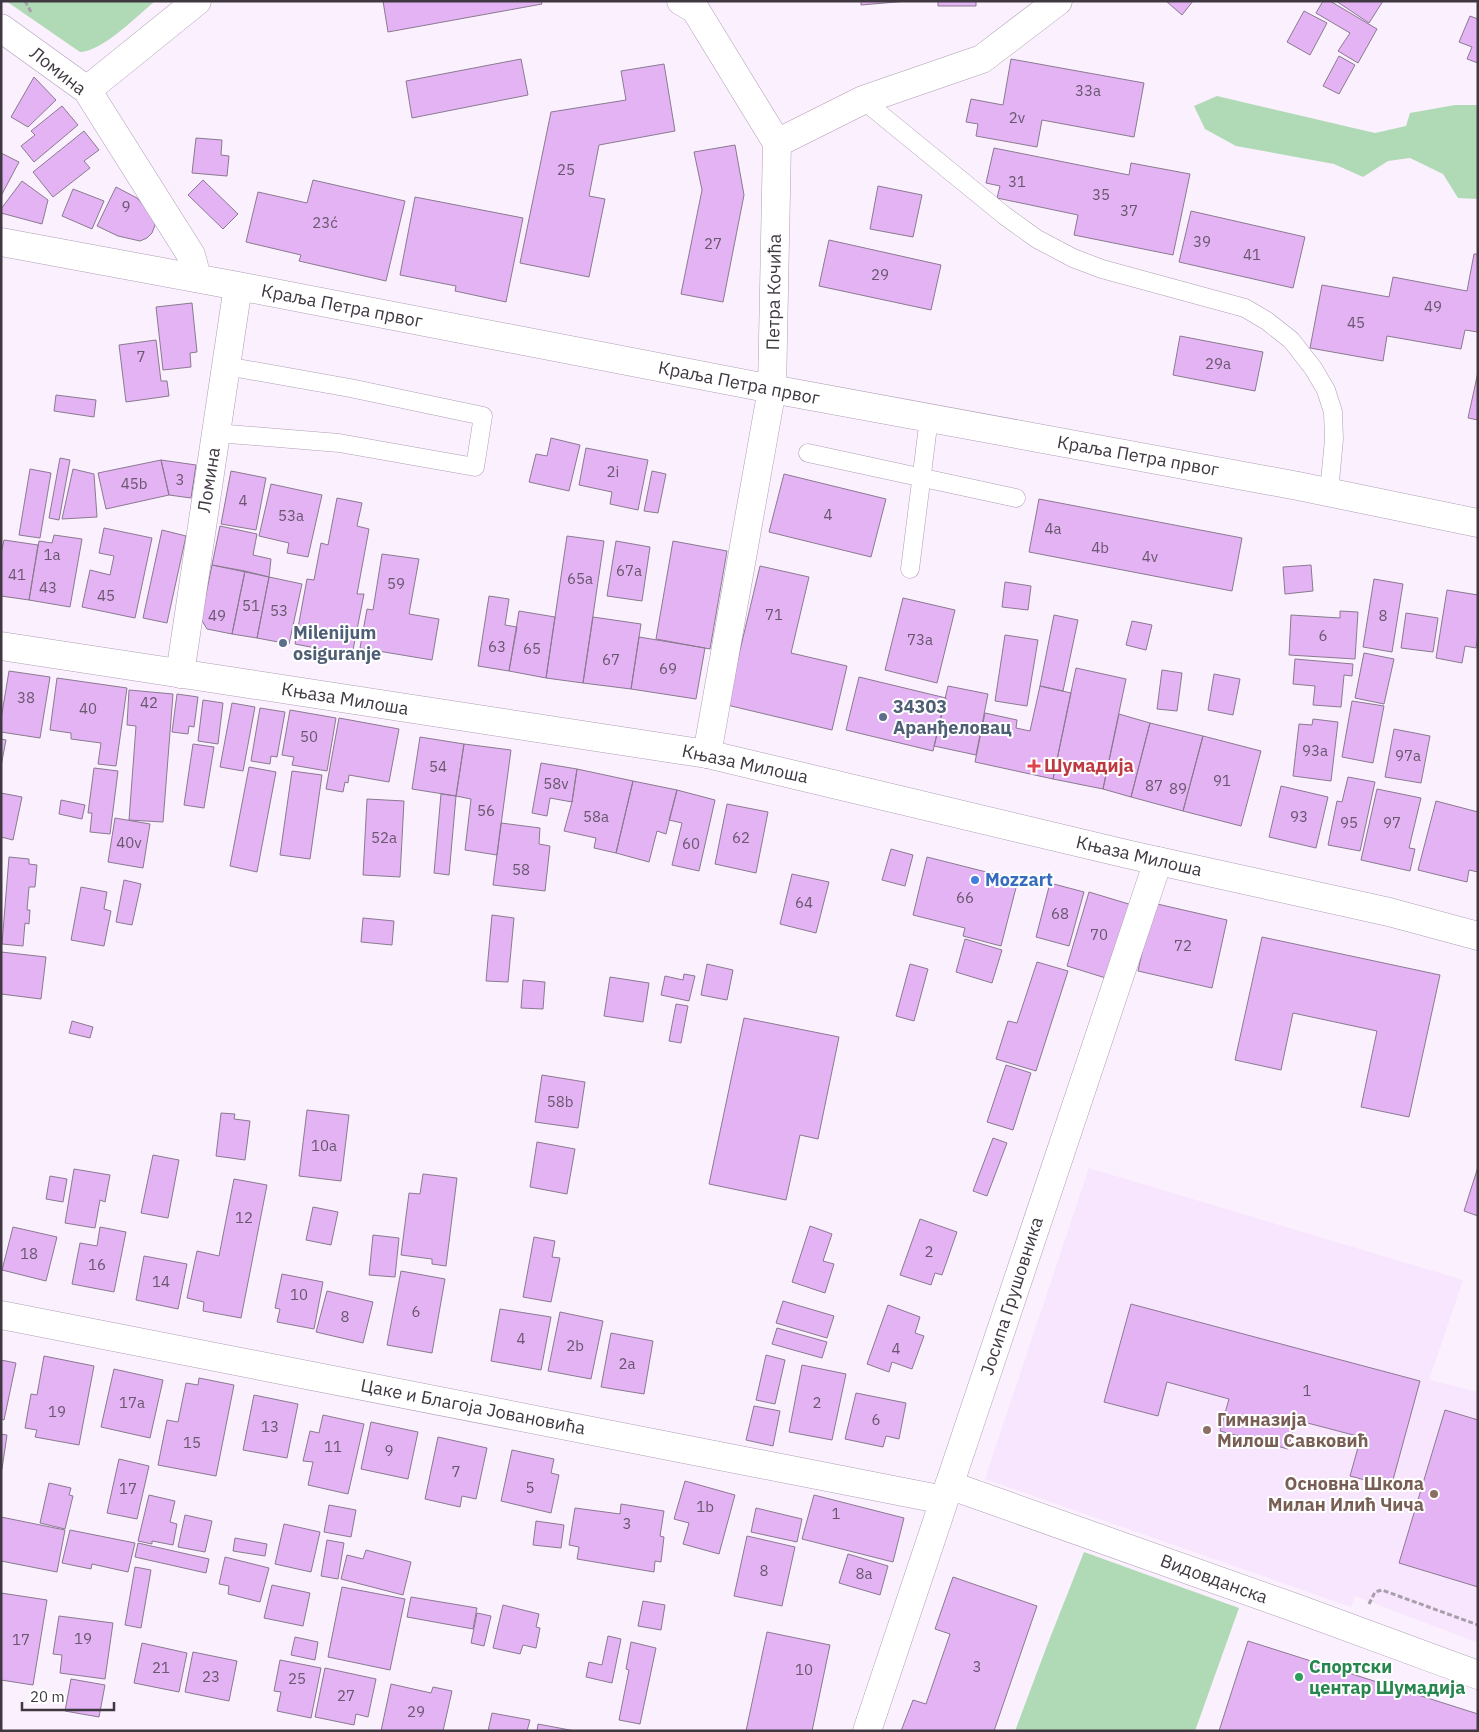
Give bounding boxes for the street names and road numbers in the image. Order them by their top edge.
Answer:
street label: Ломина [25,41,92,100]
street label: Петра Кочића [761,233,786,350]
street label: Краља Петра првог [259,279,425,332]
street label: Краља Петра првог [656,356,822,409]
street label: Краља Петра првог [1055,430,1221,481]
street label: Ломина [192,445,225,514]
street label: Књаза Милоша [280,677,411,720]
street label: Књаза Милоша [680,739,811,788]
street label: Књаза Милоша [1074,830,1205,881]
street label: Јосипа Грушовника [975,1213,1048,1378]
street label: Цаке и Благоја Јовановића [359,1373,588,1440]
street label: Видовданска [1157,1548,1271,1609]

